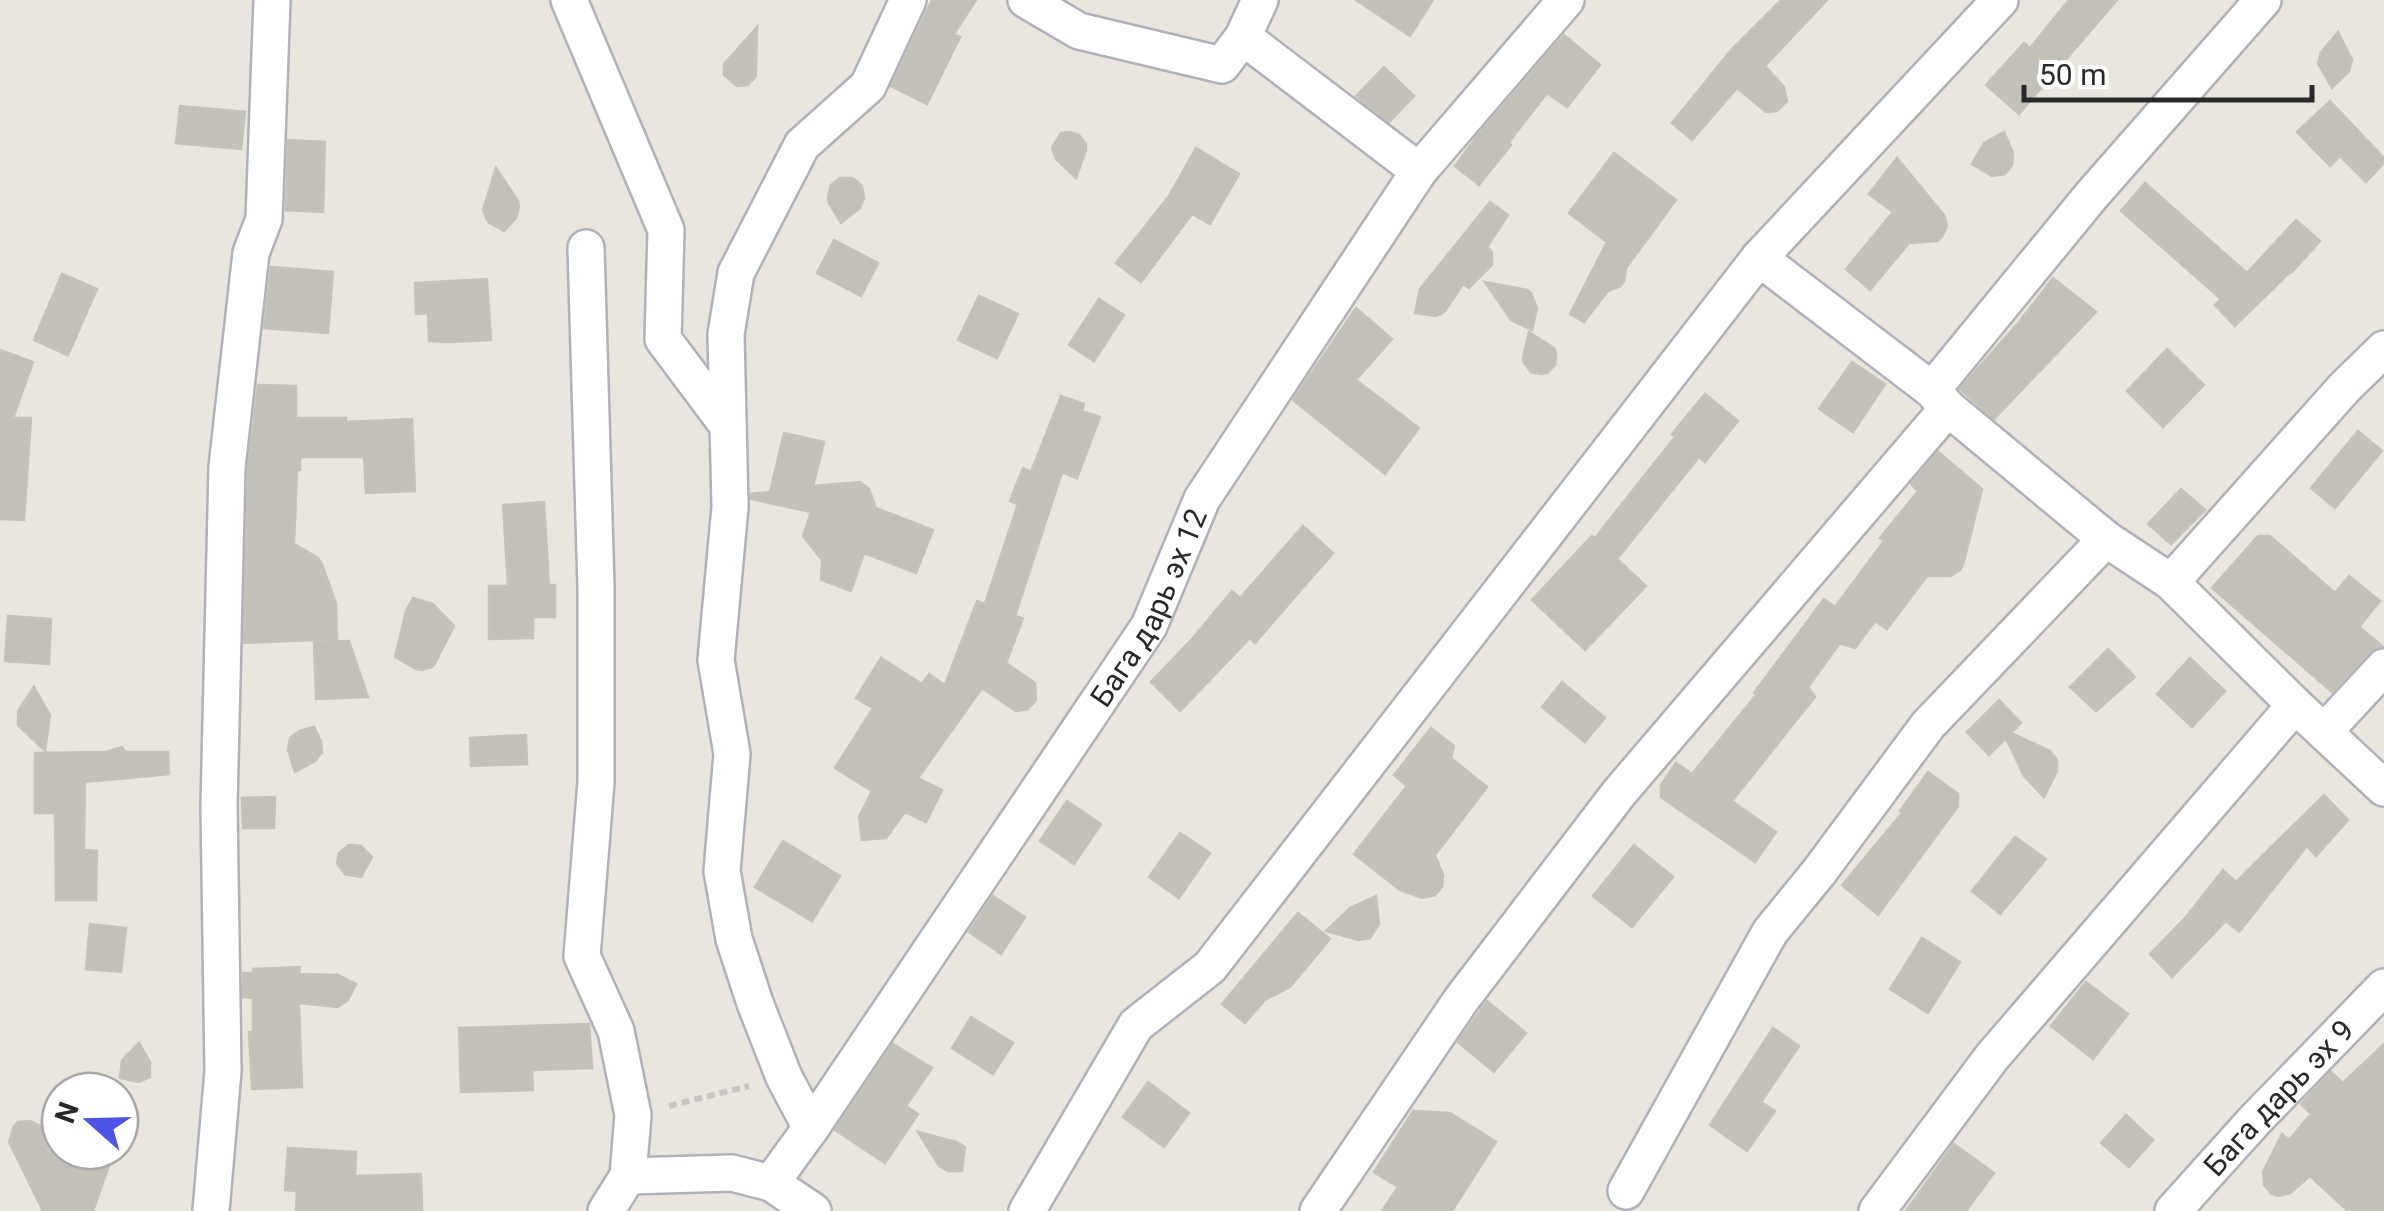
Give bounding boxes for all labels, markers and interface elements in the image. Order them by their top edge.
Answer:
scale bar [2024,40,2312,102]
text: 50 m [2039,57,2106,92]
street label: Бага дарь эх 12 [1083,503,1214,713]
street label: Бага дарь эх 9 [2196,1012,2360,1183]
north arrow [40,1071,140,1171]
text: N [48,1098,86,1128]

